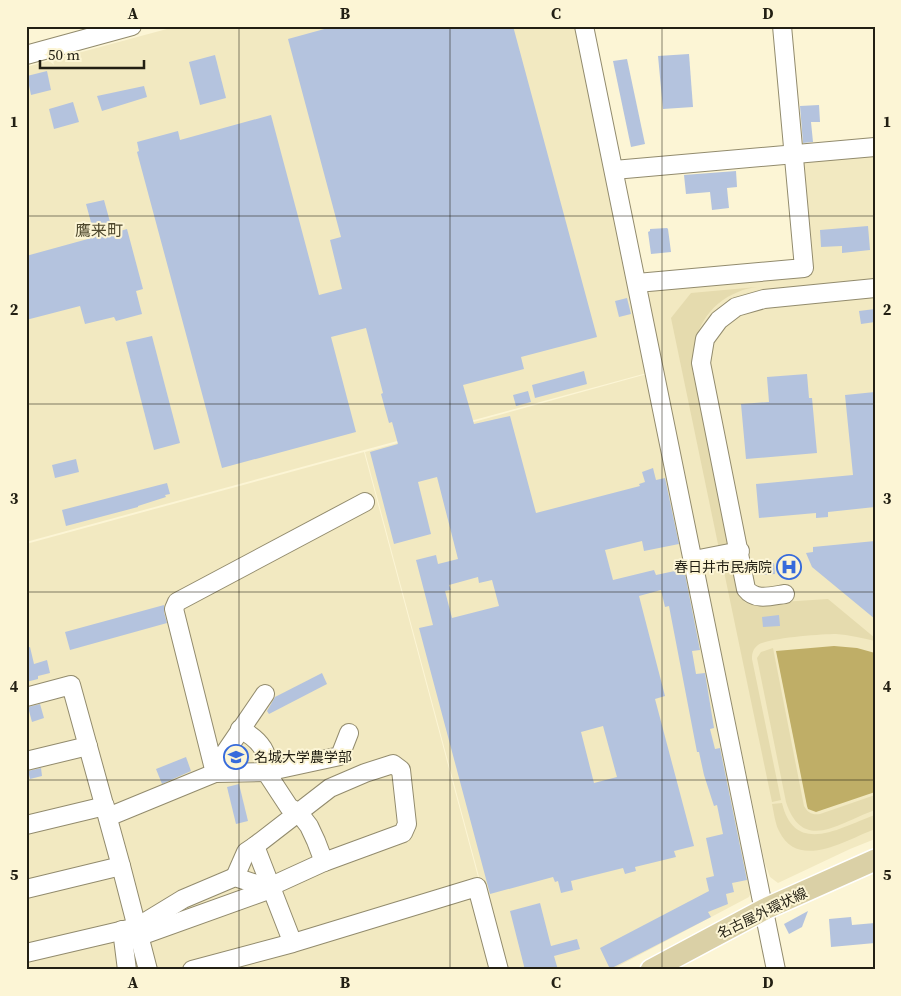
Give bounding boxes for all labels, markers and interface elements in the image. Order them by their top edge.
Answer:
text: A [128,2,139,24]
text: B [340,2,351,24]
text: C [551,2,561,24]
text: D [762,2,774,24]
scale bar [40,38,144,70]
text: 50 m [48,44,80,65]
text: 1 [10,110,18,132]
text: 1 [883,110,891,132]
district label: 鷹来町 [75,219,123,241]
text: 2 [10,298,19,320]
text: 2 [883,298,892,320]
text: 3 [10,487,19,509]
text: 3 [883,487,892,509]
hospital icon: 春日井市民病院 [776,554,802,580]
place label: 春日井市民病院 [674,557,772,577]
text: 4 [10,675,19,697]
text: 4 [883,675,892,697]
school or university icon: 名城大学農学部 [223,744,249,770]
place label: 名城大学農学部 [254,747,352,767]
text: 5 [10,863,19,885]
text: 5 [883,863,892,885]
street label: 名古屋外環状線 [714,883,810,943]
text: A [128,971,139,993]
text: B [340,971,351,993]
text: C [551,971,561,993]
text: D [762,971,774,993]

